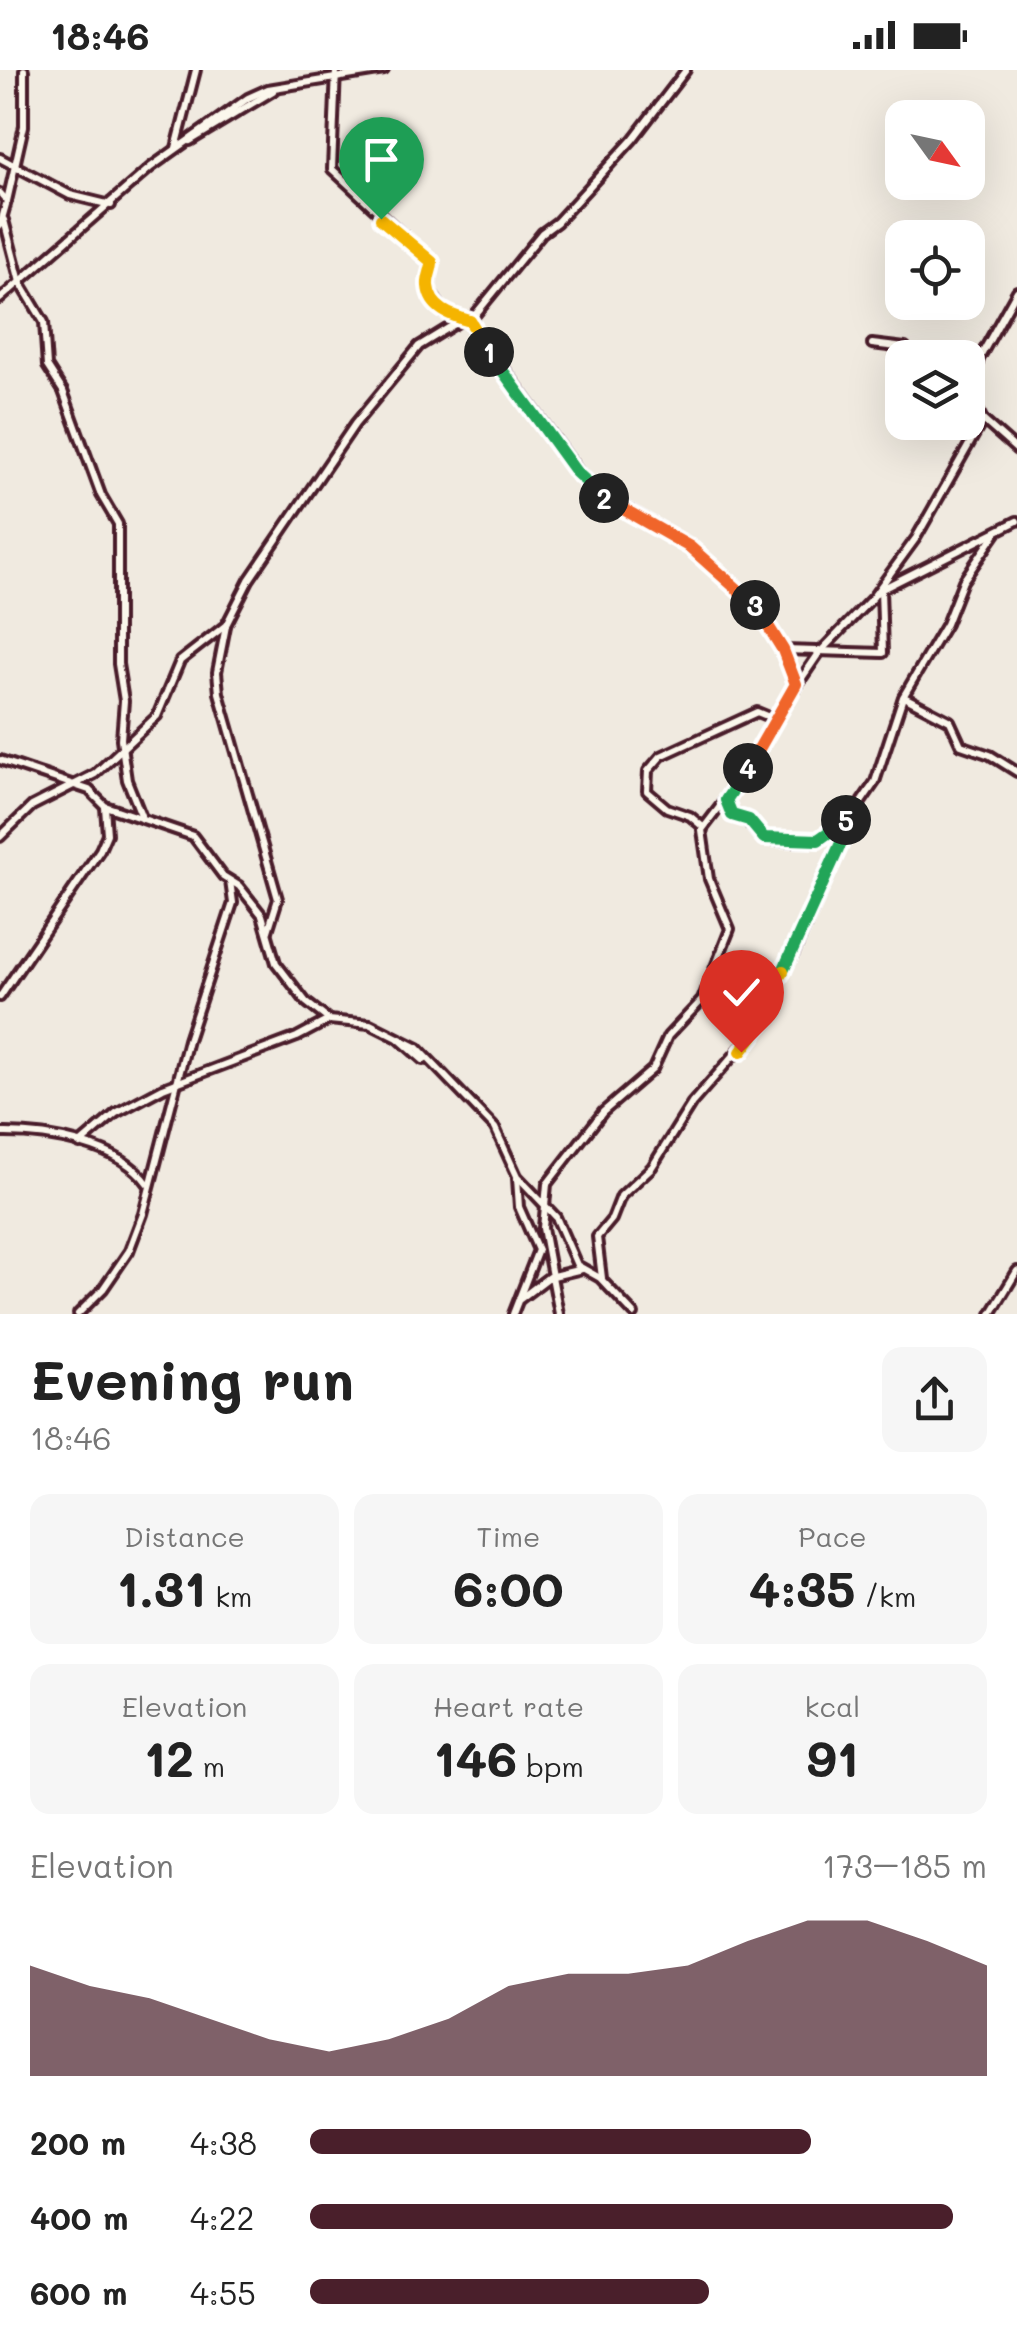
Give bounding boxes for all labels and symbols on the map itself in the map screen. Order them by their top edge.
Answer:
north arrow [885,100,985,200]
pin [339,117,424,220]
pin: 1 [464,327,514,377]
pin: 2 [579,473,629,523]
pin: 3 [730,580,780,630]
pin: 4 [723,743,773,793]
pin: 5 [821,795,871,845]
pin [699,950,784,1053]

